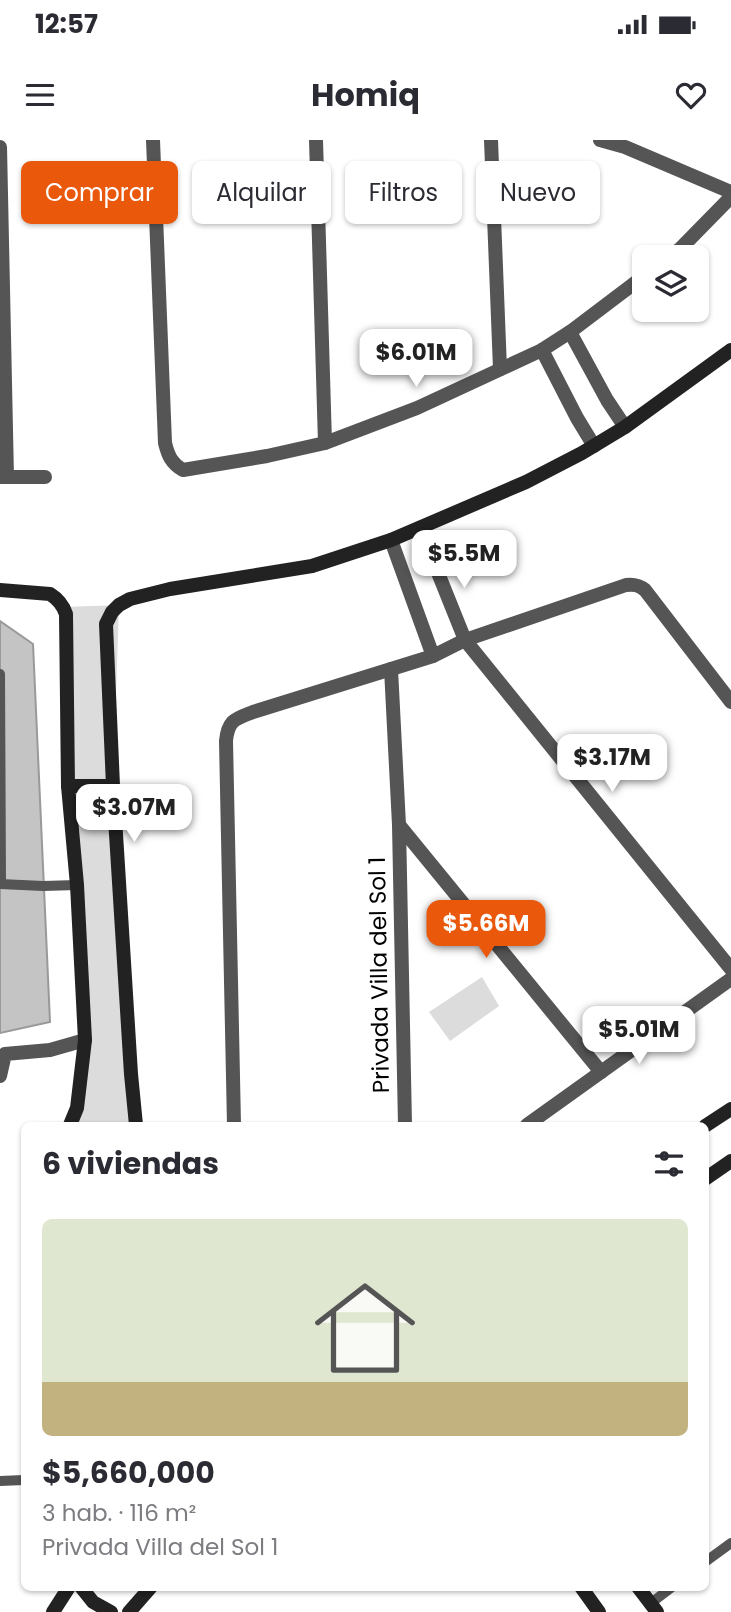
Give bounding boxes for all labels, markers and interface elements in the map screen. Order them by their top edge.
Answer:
text: 12:57 [35,6,98,42]
text: Homiq [311,72,420,117]
icon: menu [21,76,59,114]
icon: heart [672,76,710,114]
chip: Comprar [21,161,178,224]
chip: Alquilar [192,161,331,224]
chip: Filtros [345,161,462,224]
chip: Nuevo [476,161,600,224]
map controls [632,245,709,322]
button: layers [632,245,709,322]
pin: $6.01M [359,330,473,389]
text: $6.01M [375,336,457,368]
pin: $5.5M [415,531,513,590]
text: $5.5M [428,537,500,569]
pin: $3.17M [555,734,669,794]
text: $3.17M [573,741,651,773]
pin: $3.07M [77,784,191,844]
text: $3.07M [92,791,176,823]
street label: Privada Villa del Sol 1 [361,857,397,1093]
pin: $5.66M [429,900,543,960]
text: $5.66M [443,907,530,939]
pin: $5.01M [582,1006,696,1066]
text: $5.01M [598,1013,680,1045]
text: 6 viviendas [42,1142,219,1185]
icon: filters [650,1145,688,1183]
icon: home [302,1265,428,1391]
text: $5,660,000 [42,1451,215,1494]
text: 3 hab. · 116 m² [42,1497,196,1529]
text: Privada Villa del Sol 1 [42,1531,278,1563]

